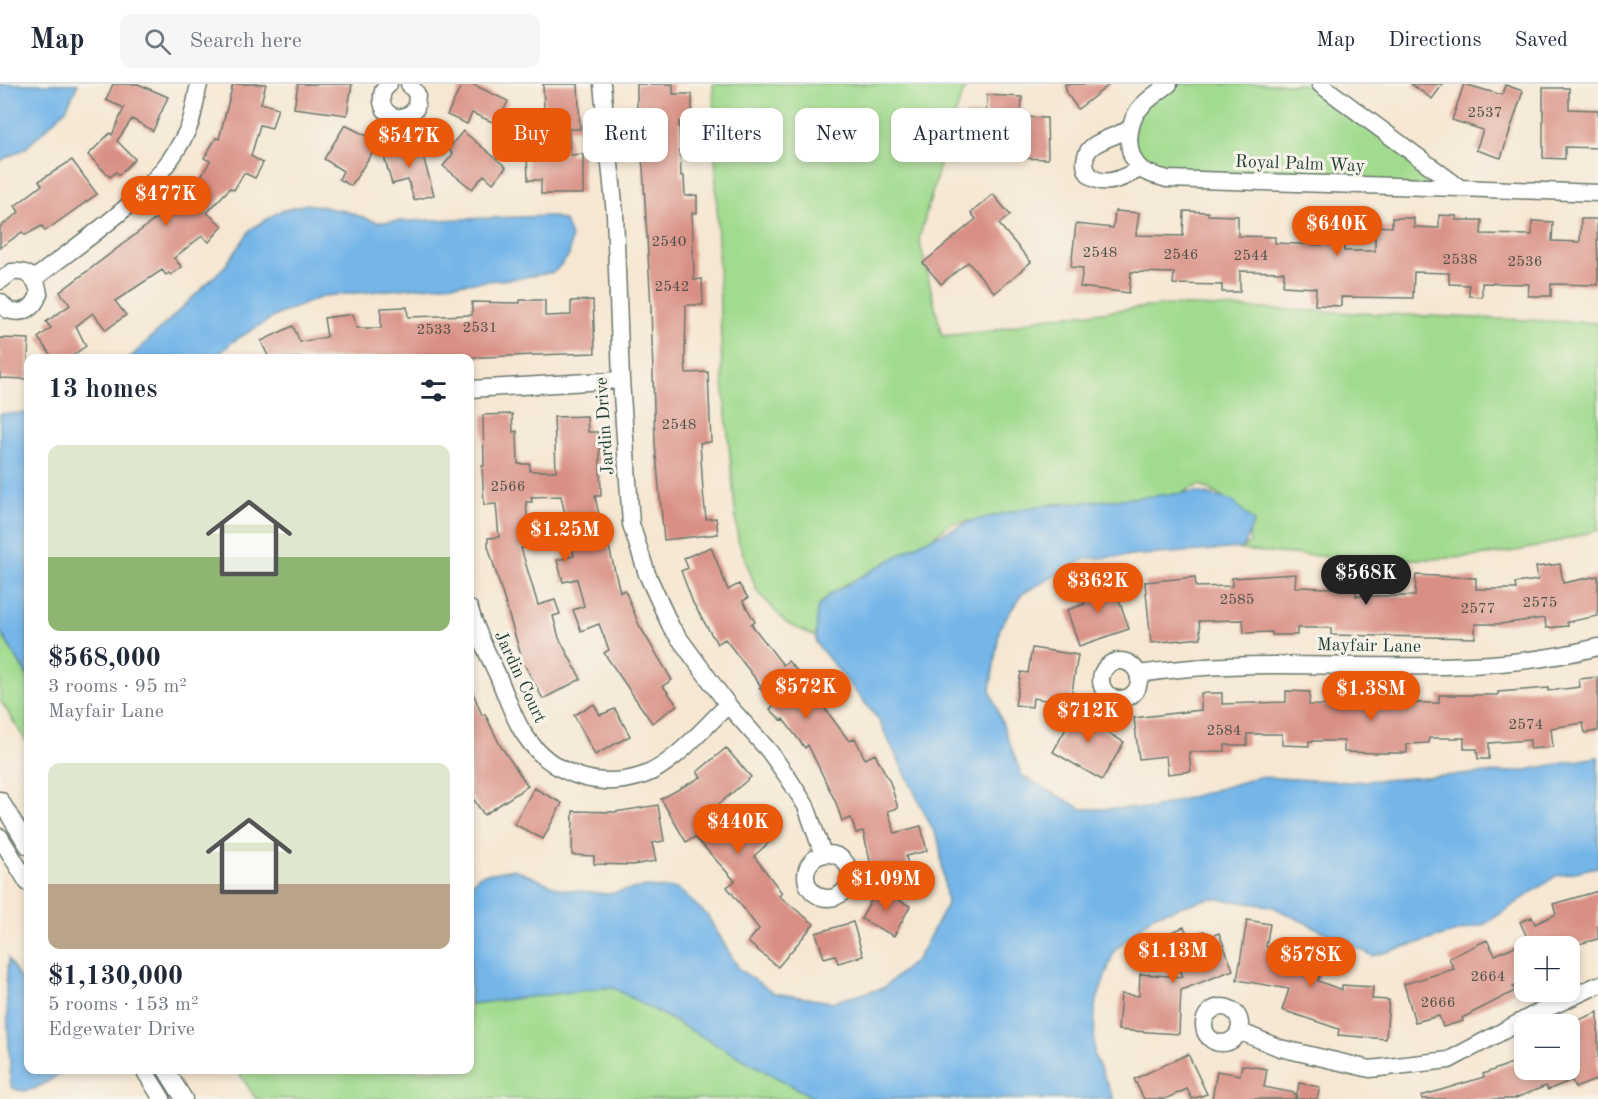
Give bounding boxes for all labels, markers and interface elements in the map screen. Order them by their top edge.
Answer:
search box [120,14,540,68]
icon: search [141,25,174,58]
text: Map [30,27,84,55]
text: Search here [189,30,302,52]
text: Map [1316,30,1355,51]
text: Directions [1388,30,1482,51]
text: Saved [1515,30,1568,51]
house number: 2537 [1468,106,1502,121]
chip: Buy [492,108,571,162]
chip: Rent [583,108,668,162]
chip: Filters [680,108,783,162]
chip: New [795,108,879,162]
chip: Apartment [891,108,1031,162]
pin: $547K [367,118,451,169]
text: $547K [378,127,440,147]
street label: Royal Palm Way [1235,153,1366,175]
pin: $477K [124,176,208,227]
text: $477K [135,185,197,205]
pin: $640K [1295,206,1379,257]
text: $640K [1306,215,1368,235]
house number: 2540 [652,235,686,250]
house number: 2548 [1083,246,1117,261]
house number: 2546 [1164,248,1198,263]
house number: 2544 [1234,249,1268,264]
house number: 2538 [1443,253,1477,268]
house number: 2536 [1508,255,1542,270]
house number: 2542 [655,280,689,295]
house number: 2531 [463,321,497,336]
house number: 2533 [417,323,451,338]
icon: filters [417,374,450,407]
street label: Jardin Drive [593,376,617,476]
text: 13 homes [48,377,157,403]
house number: 2548 [662,418,696,433]
house number: 2566 [491,480,525,495]
icon: home [195,484,303,592]
pin: $1.25M [516,512,614,563]
text: $1.25M [530,521,600,541]
pin: $568K [1324,555,1408,606]
pin: $362K [1056,563,1140,614]
text: $568K [1335,564,1397,584]
text: $362K [1067,572,1129,592]
house number: 2585 [1220,593,1254,608]
house number: 2575 [1523,596,1557,611]
house number: 2577 [1461,602,1495,617]
street label: Jardin Court [491,628,549,726]
street label: Mayfair Lane [1317,636,1421,656]
text: $568,000 [48,646,161,672]
pin: $572K [764,669,848,720]
pin: $1.38M [1322,671,1420,722]
text: 3 rooms · 95 m² [48,677,187,697]
text: $572K [775,678,837,698]
text: $1.38M [1336,680,1406,700]
pin: $712K [1046,693,1130,744]
text: Mayfair Lane [48,702,164,722]
text: $712K [1057,702,1119,722]
house number: 2574 [1509,718,1543,733]
house number: 2584 [1207,724,1241,739]
icon: home [195,802,303,910]
pin: $440K [696,804,780,855]
text: $440K [707,813,769,833]
pin: $1.09M [837,861,935,912]
text: $1.09M [851,870,921,890]
pin: $1.13M [1124,933,1222,984]
map controls [1514,936,1580,1080]
button: + [1514,936,1580,1002]
pin: $578K [1269,937,1353,988]
text: $1.13M [1138,942,1208,962]
text: $578K [1280,946,1342,966]
text: $1,130,000 [48,964,183,990]
house number: 2664 [1471,970,1505,985]
text: 5 rooms · 153 m² [48,995,198,1015]
house number: 2666 [1421,996,1455,1011]
button: − [1514,1014,1580,1080]
text: Edgewater Drive [48,1020,195,1040]

